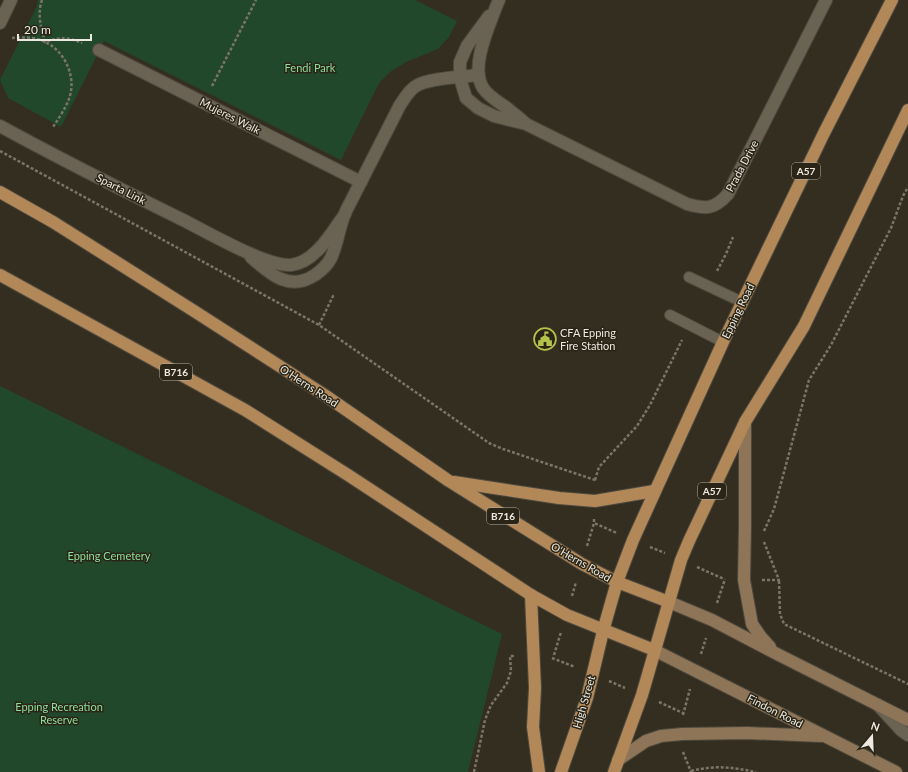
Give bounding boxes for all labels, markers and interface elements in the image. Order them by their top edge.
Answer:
scale bar [18,16,91,42]
text: 20 m [24,22,51,37]
park label: Fendi Park [285,61,336,74]
street label: Mujeres Walk [198,95,263,137]
street label: Prada Drive [723,138,761,194]
road number: A57 [792,163,820,179]
street label: Sparta Link [94,171,148,207]
street label: Epping Road [719,281,757,341]
public building icon: CFA Epping Fire Station [532,326,558,352]
place label: CFA Epping Fire Station [560,326,616,352]
street label: O'Herns Road [278,362,341,409]
road number: B716 [160,364,192,380]
road number: A57 [698,483,726,499]
road number: B716 [487,508,519,524]
street label: O'Herns Road [549,539,614,584]
park label: Epping Cemetery [67,549,151,562]
street label: High Street [570,674,597,730]
street label: Findon Road [745,691,805,730]
park label: Epping Recreation Reserve [15,700,103,726]
north arrow [852,716,892,756]
text: N [869,719,882,734]

